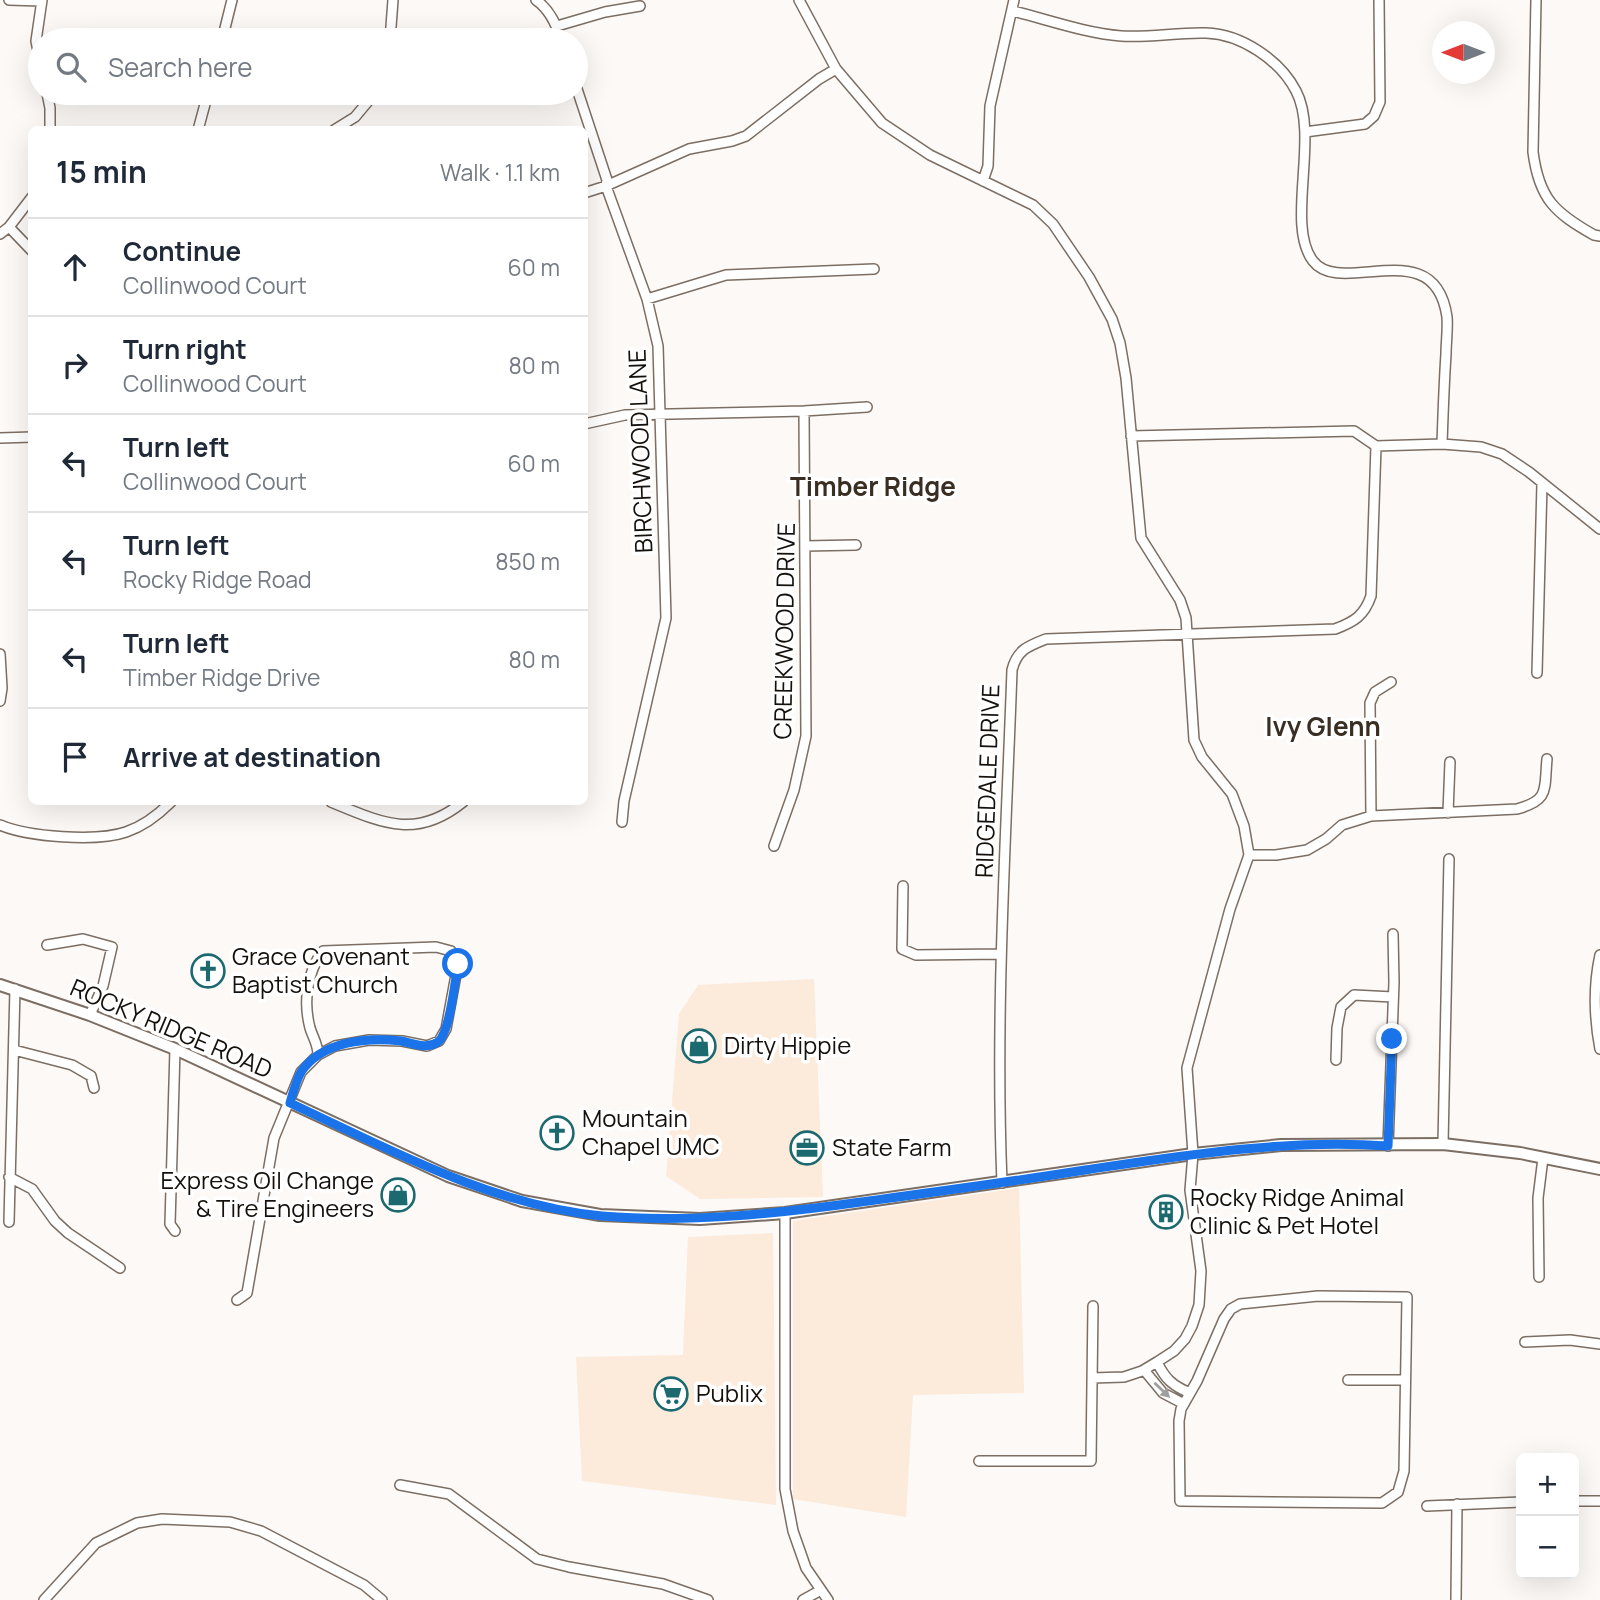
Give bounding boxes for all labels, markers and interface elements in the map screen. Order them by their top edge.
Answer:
north arrow [1432,21,1495,84]
search box [28,28,588,105]
icon: search [52,48,90,86]
text: Search here [108,49,253,85]
text: 15 min [56,151,147,192]
text: Walk · 1.1 km [440,156,560,188]
text: Continue [123,233,241,269]
icon: ahead [56,248,94,286]
text: 60 m [508,251,560,283]
text: Collinwood Court [123,269,307,301]
text: Turn right [123,331,247,367]
icon: right [56,346,94,384]
text: 80 m [509,349,560,381]
street label: BIRCHWOOD LANE [619,349,660,554]
text: Collinwood Court [123,367,307,399]
text: Turn left [123,429,230,465]
icon: left [56,444,94,482]
text: 60 m [508,447,560,479]
text: Collinwood Court [123,465,307,497]
district label: Timber Ridge [790,468,956,504]
street label: CREEKWOOD DRIVE [765,522,802,740]
text: Turn left [123,527,230,563]
icon: left [56,542,94,580]
text: 850 m [495,545,560,577]
text: Rocky Ridge Road [123,563,312,595]
text: Turn left [123,625,230,661]
icon: left [56,640,94,678]
text: 80 m [509,643,560,675]
text: Timber Ridge Drive [123,661,320,693]
street label: RIDGEDALE DRIVE [967,683,1006,878]
district label: Ivy Glenn [1265,708,1381,744]
icon: arrive [56,738,94,776]
text: Arrive at destination [123,739,381,775]
place label: Grace Covenant Baptist Church [232,939,410,1000]
route start [442,948,473,979]
church icon: Grace Covenant Baptist Church [189,952,227,990]
street label: ROCKY RIDGE ROAD [65,970,278,1085]
route end [1376,1023,1407,1054]
shop icon: Dirty Hippie [680,1027,718,1065]
place label: Dirty Hippie [724,1028,851,1061]
place label: Mountain Chapel UMC [582,1101,720,1162]
church icon: Mountain Chapel UMC [538,1114,576,1152]
office icon: State Farm [788,1129,826,1167]
place label: State Farm [832,1130,952,1163]
place label: Express Oil Change & Tire Engineers [160,1163,374,1224]
shop icon: Express Oil Change & Tire Engineers [379,1176,417,1214]
place label: Rocky Ridge Animal Clinic & Pet Hotel [1190,1180,1404,1241]
building icon: Rocky Ridge Animal Clinic & Pet Hotel [1147,1193,1185,1231]
supermarket icon: Publix [652,1375,690,1413]
place label: Publix [696,1376,763,1409]
one-way arrow [1153,1382,1170,1399]
map controls [1516,1453,1579,1579]
button: + [1516,1453,1579,1516]
button: − [1516,1516,1579,1579]

